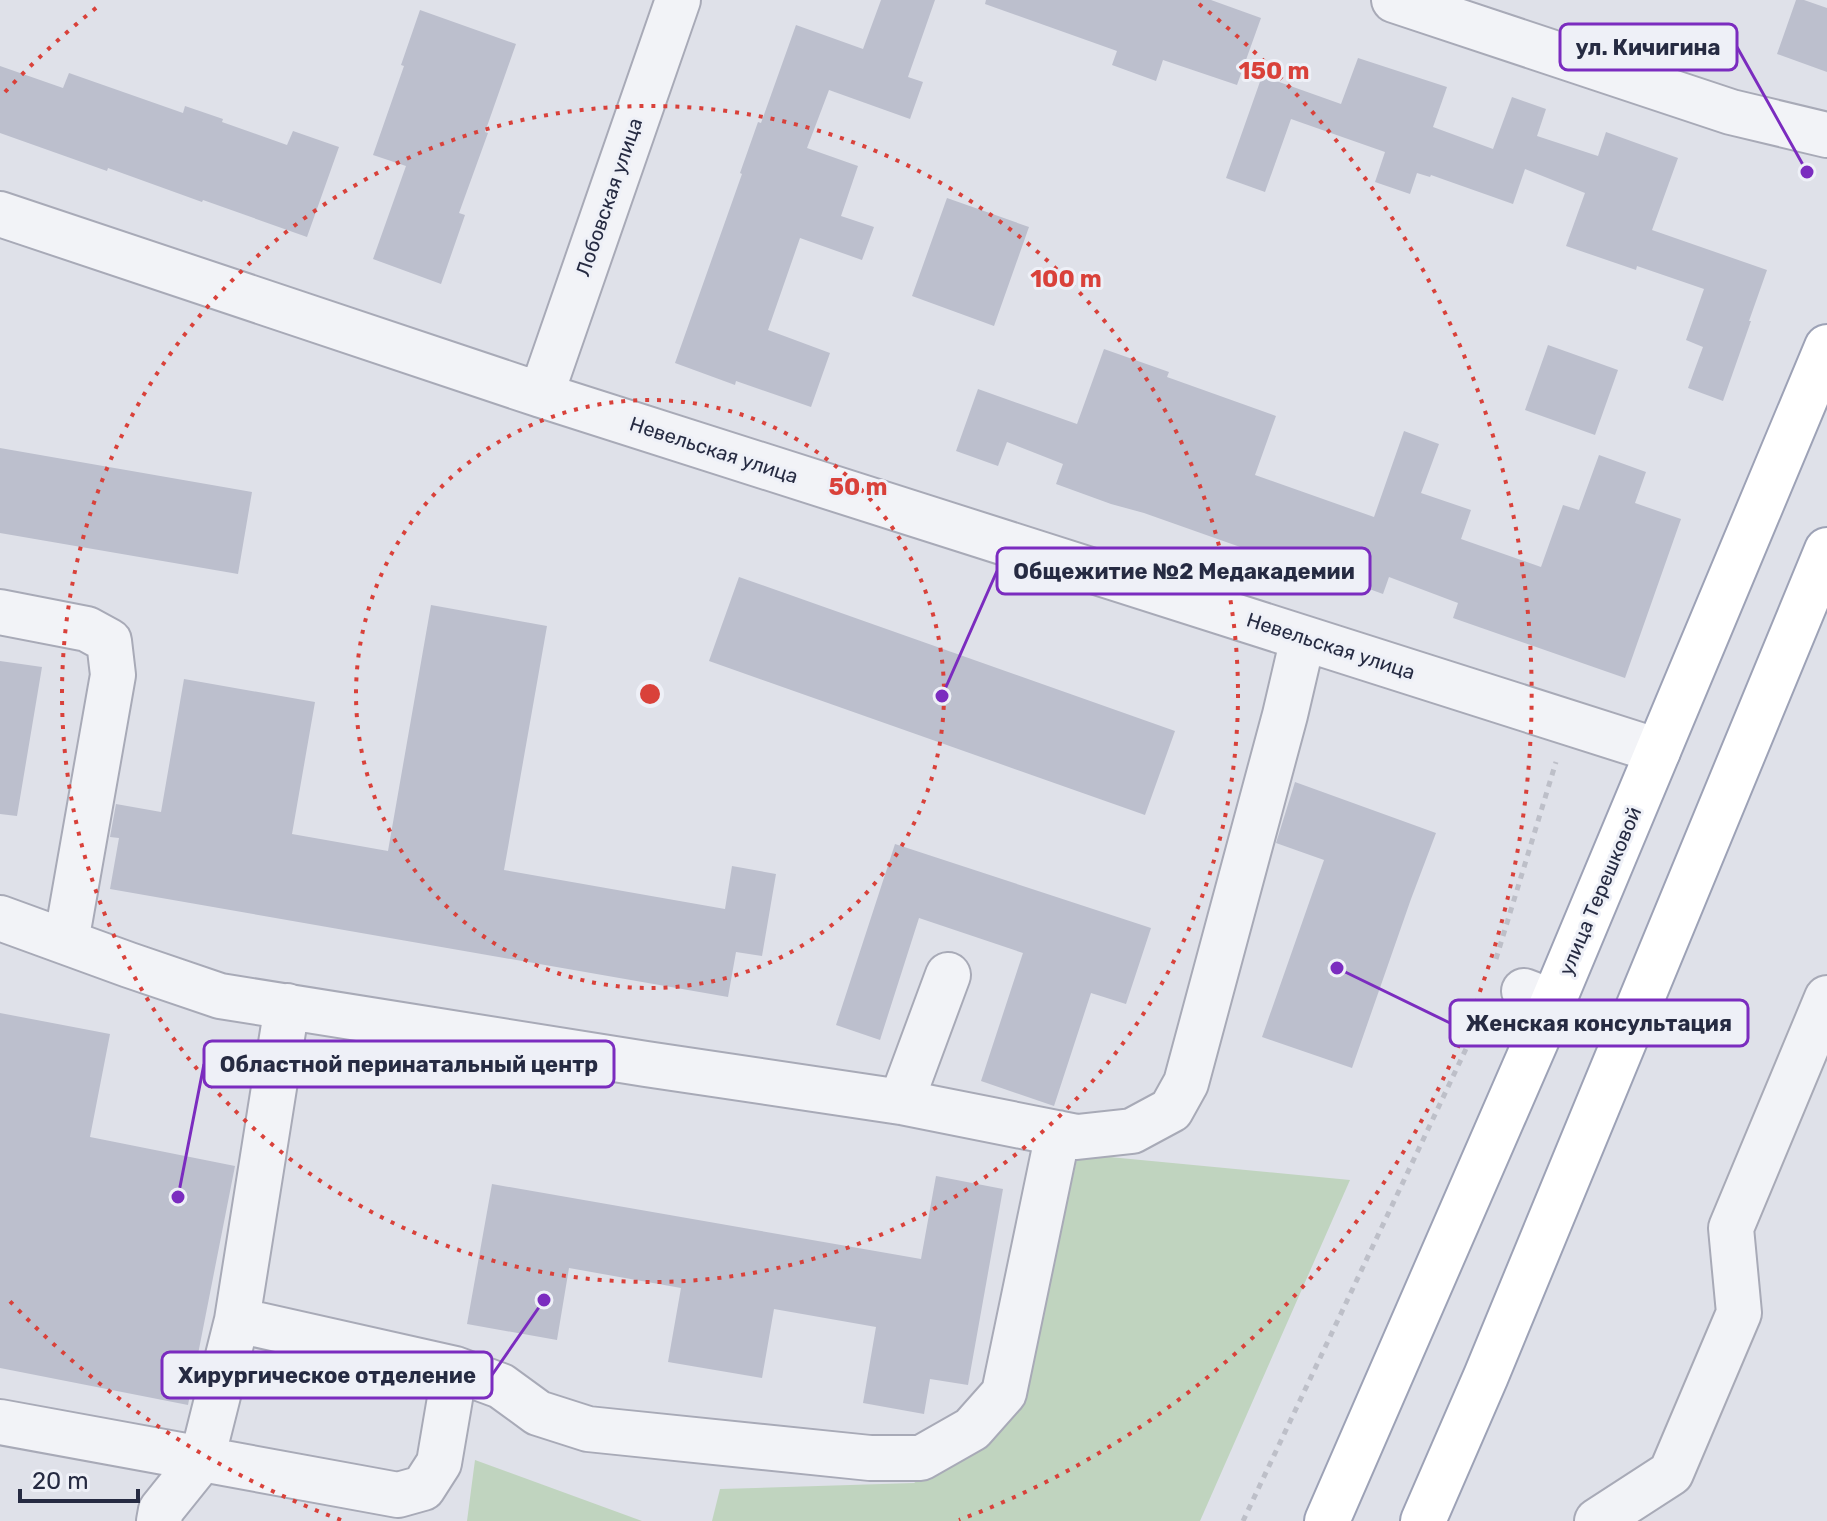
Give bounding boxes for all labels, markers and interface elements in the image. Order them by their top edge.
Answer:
callout: ул. Кичигина [1560,24,1737,70]
text: ул. Кичигина [1576,34,1720,61]
text: 150 m [1239,57,1309,85]
street label: Лобовская улица [571,115,647,279]
text: 100 m [1030,265,1102,293]
street label: Невельская улица [627,411,801,489]
text: 50 m [829,473,887,501]
callout: Общежитие №2 Медакадемии [997,548,1370,594]
text: Общежитие №2 Медакадемии [1013,558,1355,585]
street label: Невельская улица [1244,607,1418,685]
centre of rings [636,680,664,708]
street label: улица Терешковой [1554,803,1646,979]
callout: Женская консультация [1450,1000,1748,1046]
text: Женская консультация [1466,1010,1732,1037]
callout: Областной перинатальный центр [204,1041,614,1087]
text: Областной перинатальный центр [220,1051,598,1078]
callout: Хирургическое отделение [162,1352,492,1398]
text: Хирургическое отделение [178,1362,476,1389]
scale bar [20,1453,138,1503]
text: 20 m [32,1467,89,1495]

